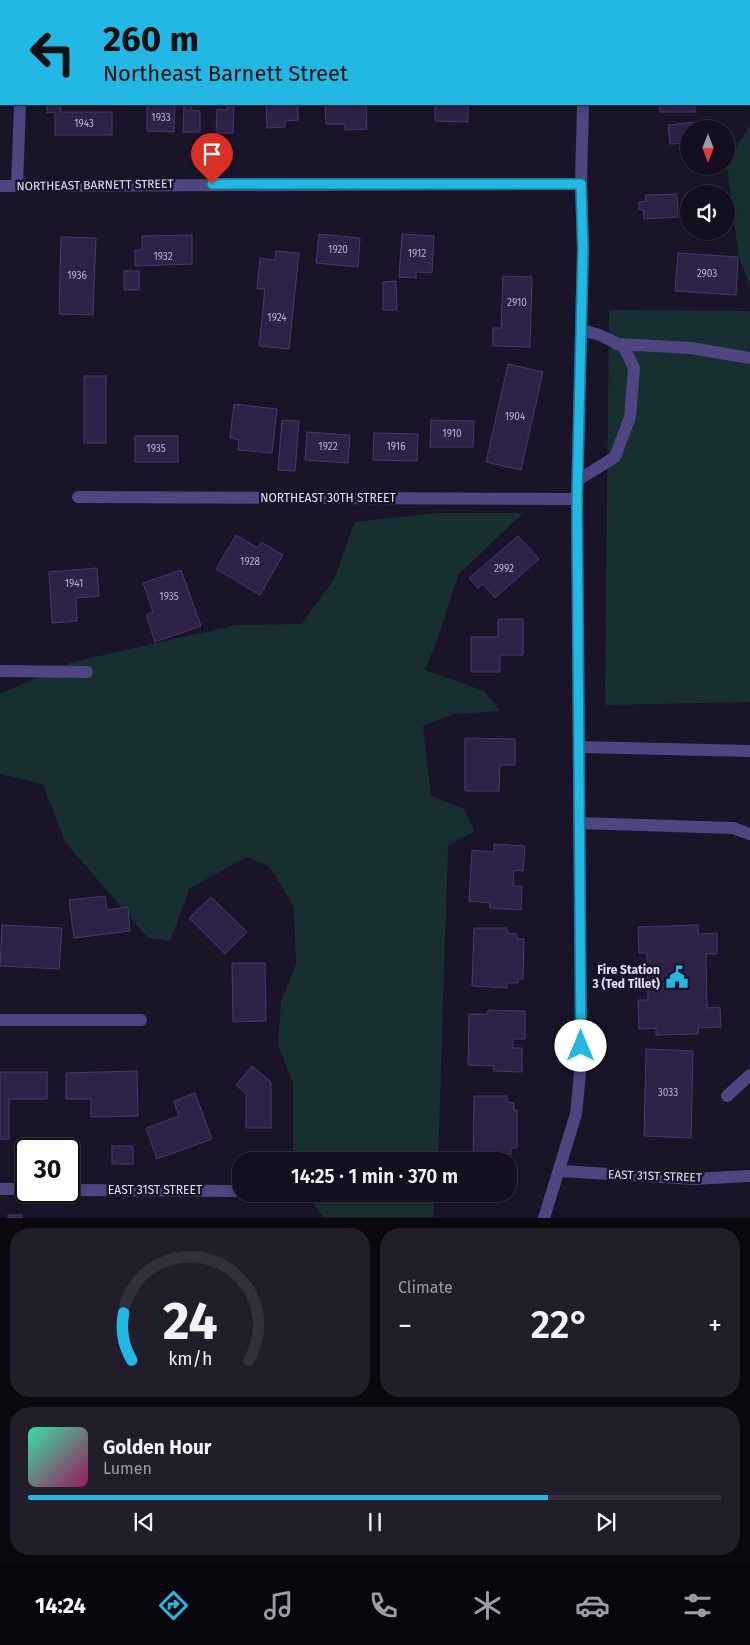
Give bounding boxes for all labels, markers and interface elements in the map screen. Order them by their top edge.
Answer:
text: 260 m [103,18,199,60]
icon: left [20,20,85,85]
text: Northeast Barnett Street [103,60,348,87]
house number: 1933 [151,112,171,124]
house number: 1943 [74,118,94,130]
north arrow [680,120,735,175]
map controls [680,120,735,240]
pin [191,133,233,184]
icon: arrive [198,140,226,168]
street label: NORTHEAST BARNETT STREET [16,177,175,193]
button: sound [680,185,735,240]
house number: 1920 [328,244,348,256]
house number: 1912 [408,248,426,260]
house number: 1932 [153,251,173,263]
house number: 2903 [697,268,717,280]
house number: 1936 [67,270,87,282]
house number: 2910 [507,297,527,309]
house number: 1924 [267,312,287,324]
house number: 1904 [505,411,526,423]
house number: 1910 [442,428,462,440]
house number: 1922 [318,441,338,453]
house number: 1916 [386,441,406,453]
house number: 1935 [146,443,166,455]
street label: NORTHEAST 30TH STREET [260,491,397,505]
house number: 1928 [240,556,260,568]
house number: 2992 [494,563,514,575]
house number: 1941 [65,578,83,590]
house number: 1935 [159,591,179,603]
place label: Fire Station 3 (Ted Tillet) [591,963,660,991]
public building icon: Fire Station 3 (Ted Tillet) [664,964,690,990]
position arrow [554,1019,606,1071]
house number: 3033 [658,1087,678,1099]
speed limit sign: 30 [15,1138,80,1203]
text: 14:25 · 1 min · 370 m [291,1165,458,1188]
street label: EAST 31ST STREET [608,1167,703,1185]
street label: EAST 31ST STREET [108,1183,203,1197]
text: Climate [398,1278,453,1297]
text: 24 [163,1290,217,1353]
text: 22° [531,1302,589,1348]
text: − [398,1309,412,1342]
text: + [708,1309,722,1342]
text: km/h [168,1348,212,1370]
text: Golden Hour [103,1436,212,1459]
text: Lumen [103,1459,152,1478]
icon: previous [130,1508,158,1536]
icon: pause [361,1508,389,1536]
icon: next [592,1508,620,1536]
icon: directions [156,1588,191,1623]
icon: music [261,1588,296,1623]
icon: phone [366,1588,401,1623]
icon: climate [470,1588,505,1623]
icon: car [575,1588,610,1623]
icon: filters [680,1588,715,1623]
text: 14:24 [35,1592,86,1619]

